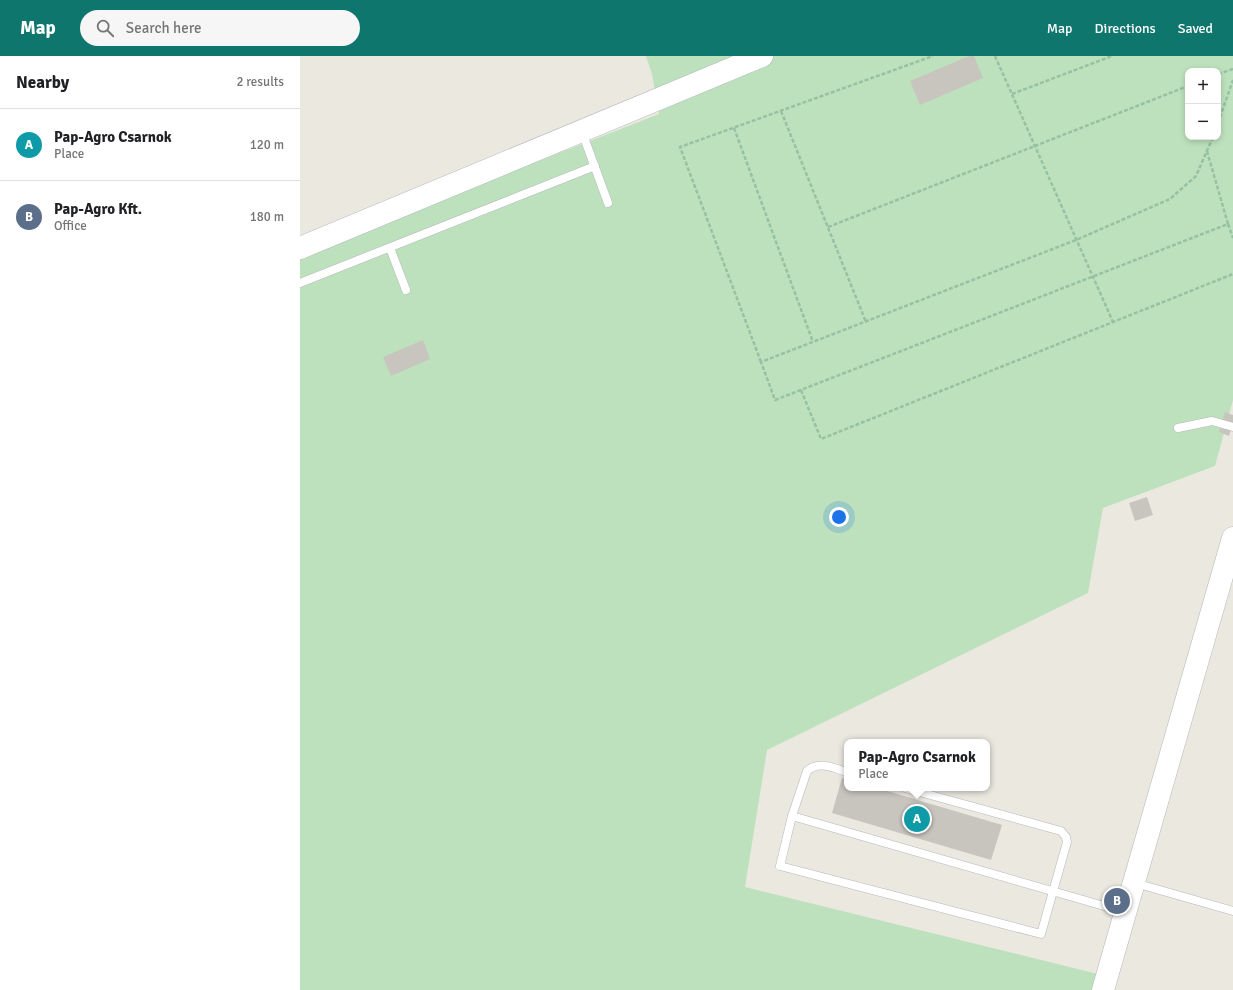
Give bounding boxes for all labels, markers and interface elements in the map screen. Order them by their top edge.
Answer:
search box [80,10,360,46]
text: Map [20,16,56,40]
icon: search [94,17,116,39]
text: Search here [126,19,201,37]
text: Map [1047,20,1073,37]
text: Directions [1095,20,1156,37]
text: Saved [1178,20,1213,37]
map controls [1185,68,1221,140]
button: + [1185,68,1221,104]
text: Nearby [16,72,69,93]
text: 2 results [236,74,284,90]
button: − [1185,104,1221,140]
text: Pap-Agro Csarnok [54,128,172,146]
text: A [25,137,33,153]
text: 120 m [250,137,284,153]
text: Place [54,146,84,162]
text: Pap-Agro Kft. [54,200,142,218]
text: B [25,209,33,225]
text: 180 m [250,209,284,225]
text: Office [54,218,87,234]
your location [829,507,849,527]
popup [844,739,990,791]
text: Pap-Agro Csarnok [858,748,976,766]
text: Place [858,766,889,782]
pin: A [904,804,930,834]
pin: B [1104,886,1130,916]

